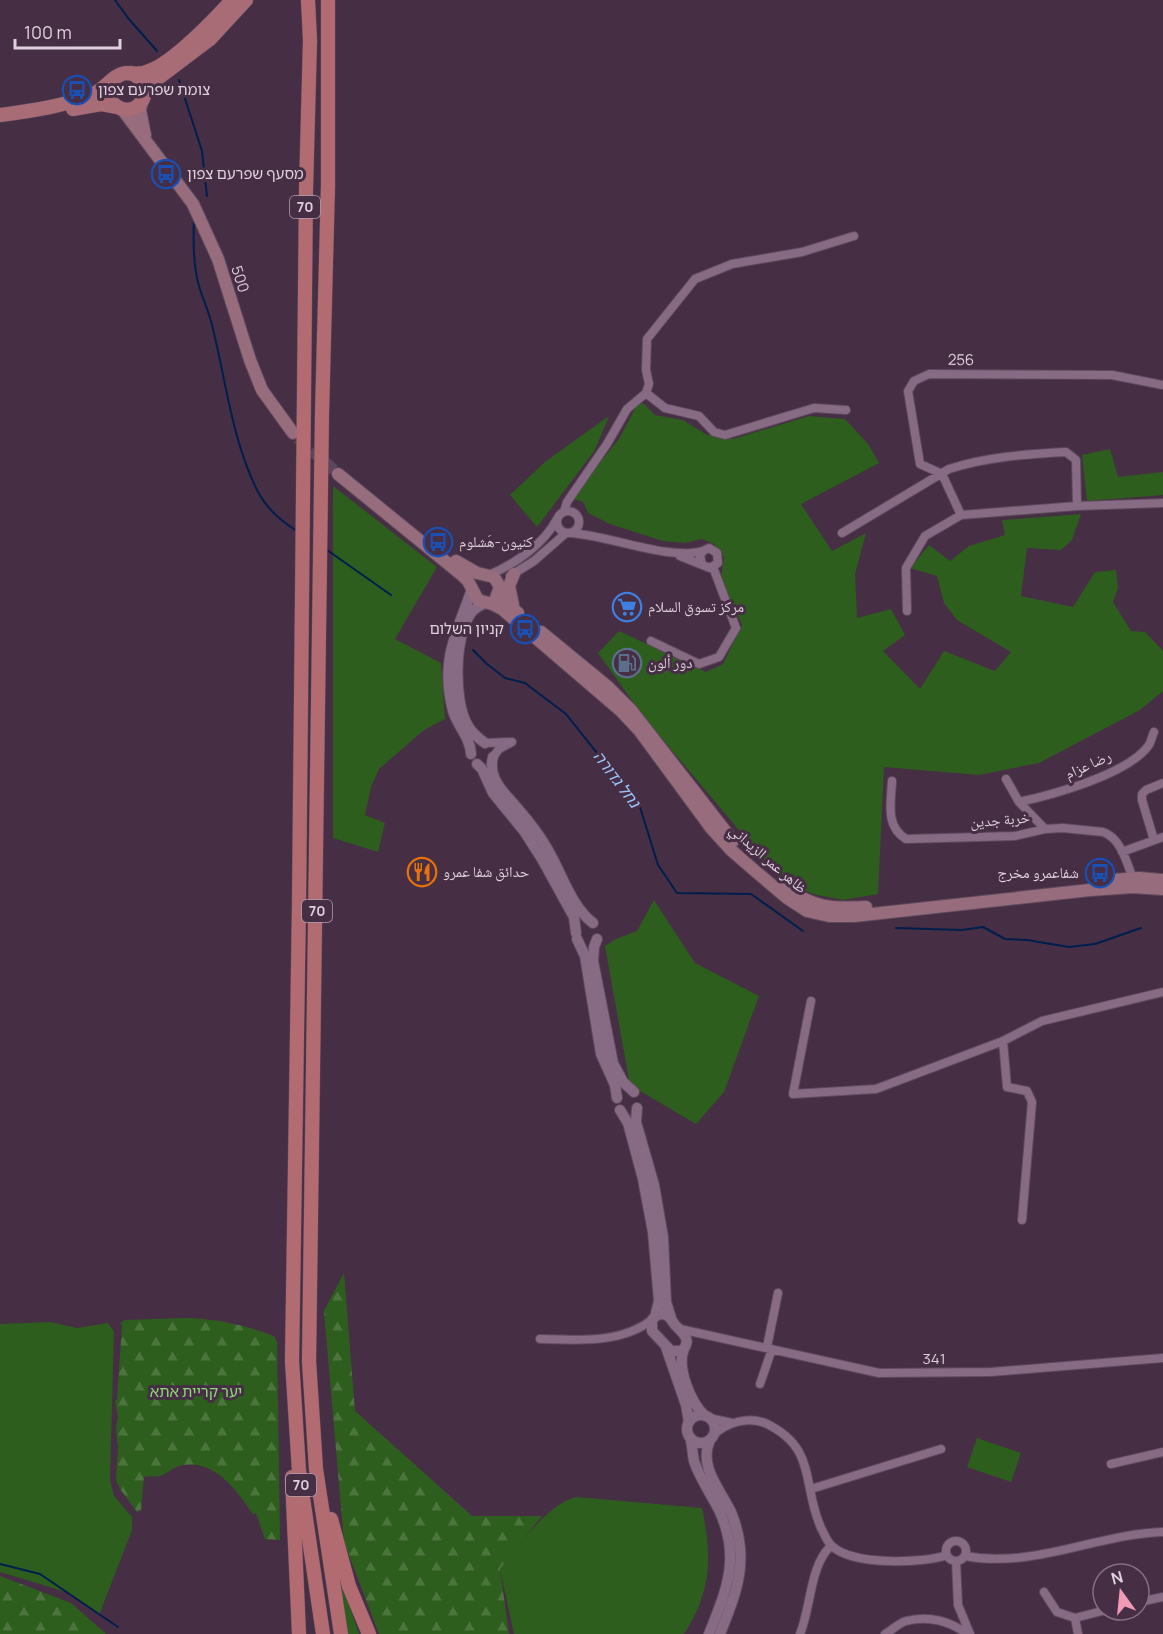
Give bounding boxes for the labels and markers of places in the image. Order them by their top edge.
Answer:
bus stop icon: צומת שפרעם צפון [61,74,93,106]
place label: צומת שפרעם צפון [98,79,210,100]
bus stop icon: מסעף שפרעם צפון [150,158,182,190]
place label: מסעף שפרעם צפון [187,163,304,184]
bus stop icon: كنيون-هَشلوم [422,526,454,558]
place label: كنيون-هَشلوم [459,531,533,552]
supermarket icon: مركز تسوق السلام [611,591,643,623]
place label: مركز تسوق السلام [648,596,744,617]
bus stop icon: קניון השלום [509,613,541,645]
place label: קניון השלום [429,618,504,639]
fuel station icon: دور ألون [611,647,643,679]
place label: دور ألون [648,652,693,673]
restaurant icon: حدائق شفا عمرو [406,856,438,888]
bus stop icon: شفاعمرو مخرج [1084,857,1116,889]
place label: حدائق شفا عمرو [443,861,530,882]
place label: شفاعمرو مخرج [997,862,1079,883]

